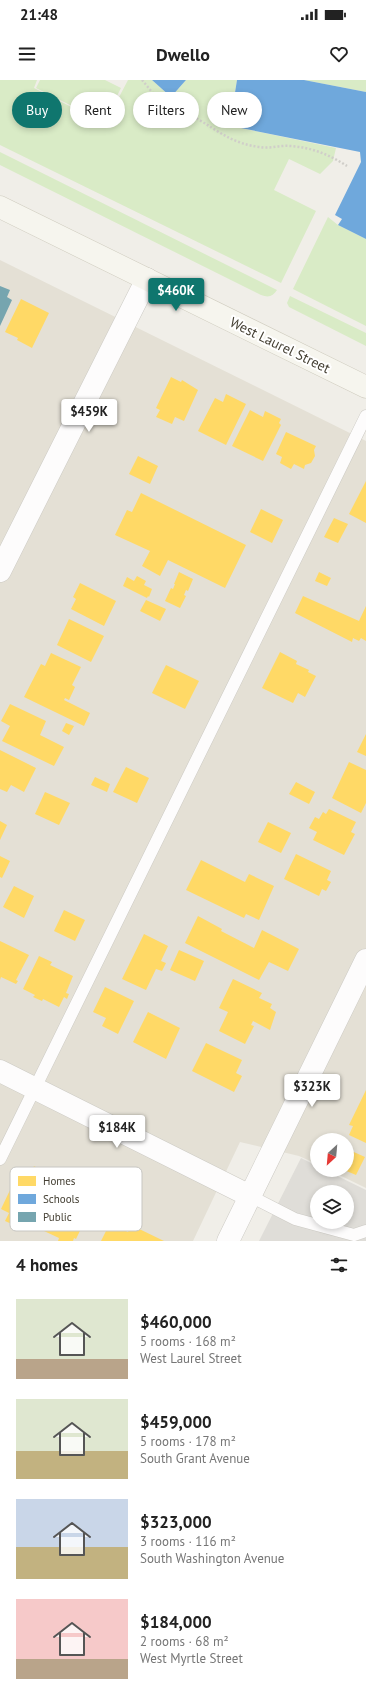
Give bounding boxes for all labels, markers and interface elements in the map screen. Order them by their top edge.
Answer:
text: 21:48 [20,5,58,24]
icon: menu [16,43,38,65]
text: Dwello [156,43,210,66]
icon: heart [328,43,350,65]
chip: Buy [12,92,62,128]
chip: Rent [70,92,125,128]
chip: Filters [133,92,199,128]
chip: New [207,92,262,128]
pin: $460K [148,278,204,312]
text: $460K [157,282,195,299]
street label: West Laurel Street [227,313,333,377]
pin: $459K [61,399,117,433]
text: $459K [70,403,108,420]
pin: $323K [284,1074,340,1108]
text: $323K [293,1078,331,1095]
pin: $184K [89,1115,145,1149]
text: $184K [98,1119,136,1136]
north arrow [310,1133,354,1177]
map controls [310,1133,354,1229]
legend [10,1167,142,1231]
text: Homes [43,1174,76,1188]
button: layers [310,1185,354,1229]
text: Schools [43,1192,80,1206]
text: Public [43,1210,72,1224]
text: 4 homes [16,1254,78,1276]
icon: filters [328,1254,350,1276]
text: $460,000 [140,1311,212,1333]
icon: home [48,1315,96,1363]
text: 5 rooms · 168 m² [140,1333,236,1350]
text: West Laurel Street [140,1350,242,1367]
text: $459,000 [140,1411,212,1433]
icon: home [48,1415,96,1463]
text: 5 rooms · 178 m² [140,1433,236,1450]
text: South Grant Avenue [140,1450,250,1467]
text: $323,000 [140,1511,212,1533]
icon: home [48,1515,96,1563]
text: 3 rooms · 116 m² [140,1533,236,1550]
text: South Washington Avenue [140,1550,284,1567]
text: $184,000 [140,1611,212,1633]
icon: home [48,1615,96,1663]
text: 2 rooms · 68 m² [140,1633,229,1650]
text: West Myrtle Street [140,1650,243,1667]

